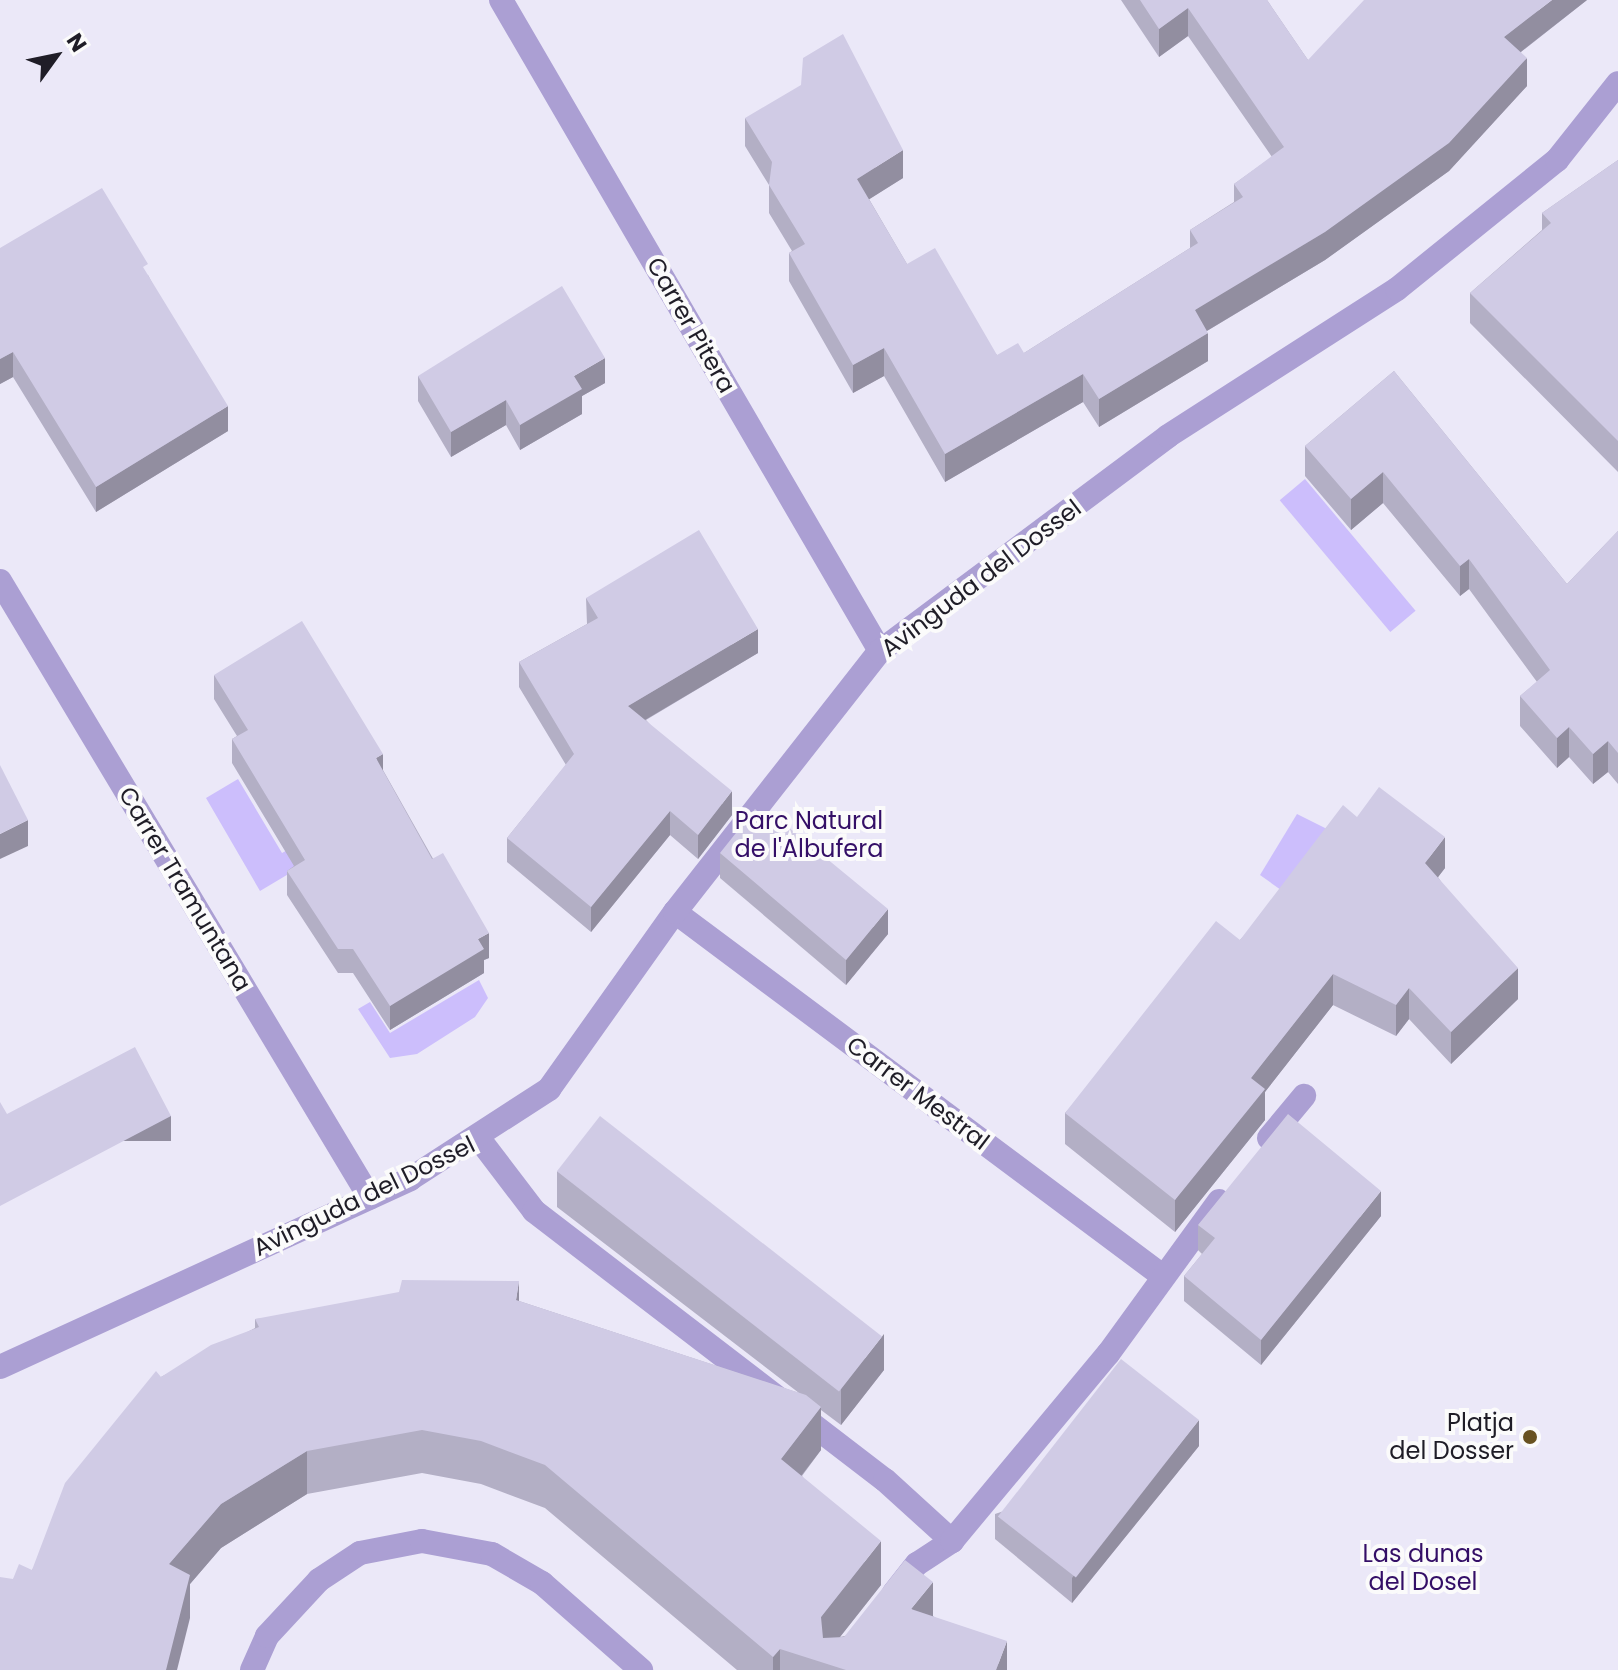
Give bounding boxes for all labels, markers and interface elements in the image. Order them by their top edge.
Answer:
north arrow [16,16,96,96]
text: N [59,27,94,58]
street label: Carrer Pitera [641,252,741,398]
street label: Avinguda del Dossel [875,493,1087,663]
street label: Carrer Tramuntana [113,782,257,996]
park label: Parc Natural de l'Albufera [735,807,883,863]
street label: Carrer Mestral [841,1030,995,1156]
street label: Avinguda del Dossel [249,1130,479,1262]
place label: Platja del Dosser [1389,1409,1514,1465]
marker: Platja del Dosser [1521,1428,1539,1446]
park label: Las dunas del Dosel [1362,1540,1484,1596]

